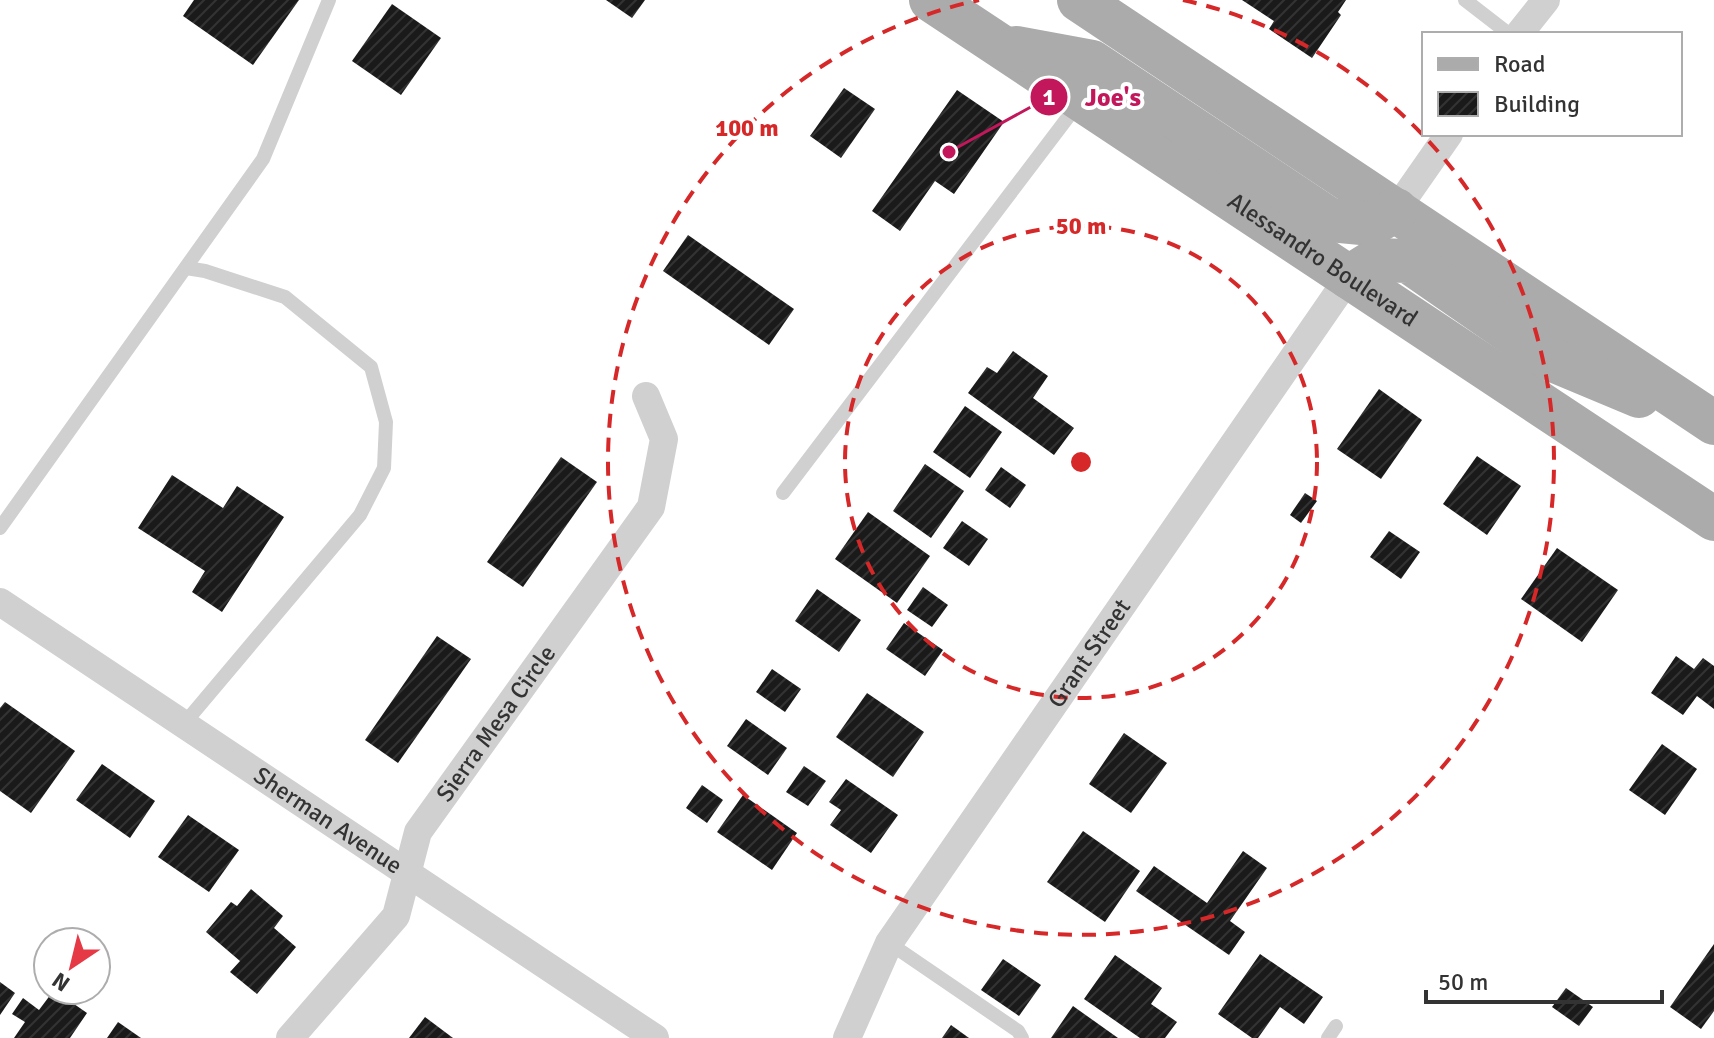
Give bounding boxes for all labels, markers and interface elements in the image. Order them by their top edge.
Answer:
legend [1422,32,1682,136]
text: Road [1494,49,1545,79]
callout: Joe's [1029,72,1157,122]
text: 1 [1043,82,1056,112]
text: Joe's [1085,82,1141,114]
text: Building [1494,89,1580,119]
text: 100 m [715,113,779,143]
street label: Alessandro Boulevard [1222,186,1423,333]
text: 50 m [1056,211,1106,241]
centre of rings [1067,448,1095,476]
street label: Grant Street [1041,593,1137,713]
street label: Sierra Mesa Circle [430,639,562,808]
street label: Sherman Avenue [248,760,408,880]
north arrow [32,926,112,1006]
scale bar [1426,954,1662,1004]
text: N [47,967,75,997]
text: 50 m [1438,967,1488,997]

